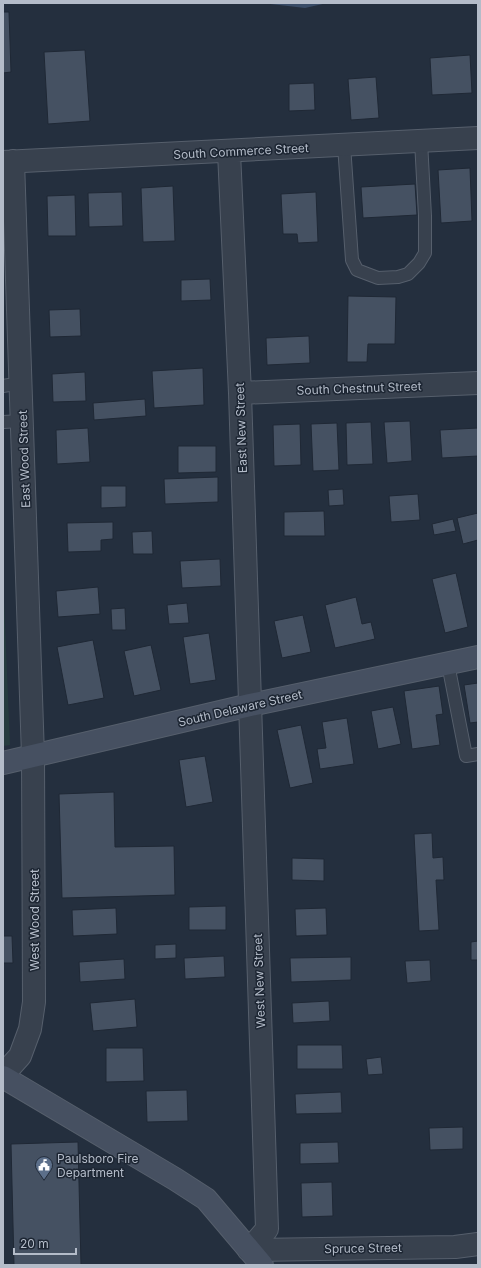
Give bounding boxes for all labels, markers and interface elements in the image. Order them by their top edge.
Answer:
street label: South Commerce Street [173,140,309,162]
street label: South Chestnut Street [296,378,422,398]
street label: East New Street [232,382,250,473]
street label: East Wood Street [15,410,33,508]
street label: South Delaware Street [177,686,304,730]
street label: West Wood Street [27,869,42,971]
street label: West New Street [250,933,268,1029]
place label: Paulsboro Fire Department [57,1151,138,1180]
public building icon: Paulsboro Fire Department [34,1155,54,1180]
scale bar [14,1230,76,1256]
text: 20 m [20,1236,49,1251]
street label: Spruce Street [324,1240,402,1256]

